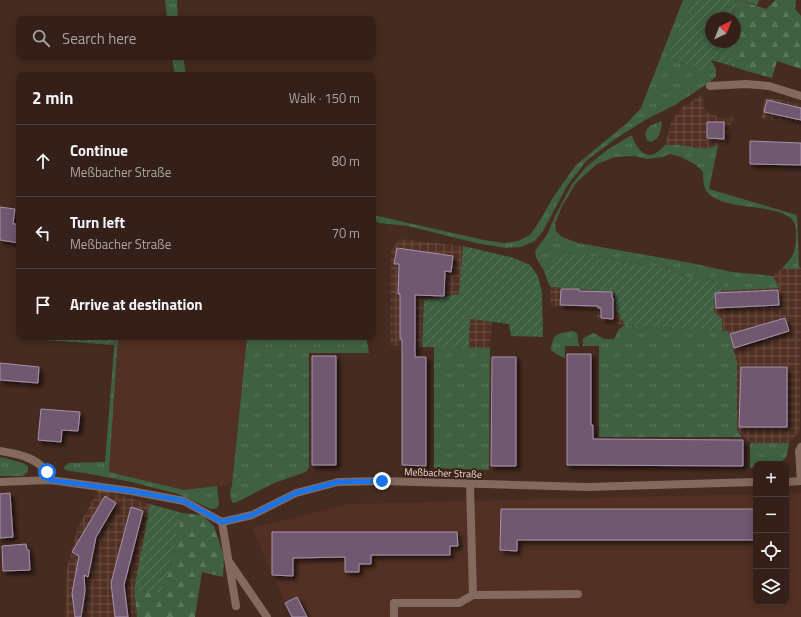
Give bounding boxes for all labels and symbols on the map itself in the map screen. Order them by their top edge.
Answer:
north arrow [705,12,741,48]
route start [38,463,56,481]
street label: Meßbacher Straße [404,464,482,482]
route end [373,472,391,490]

